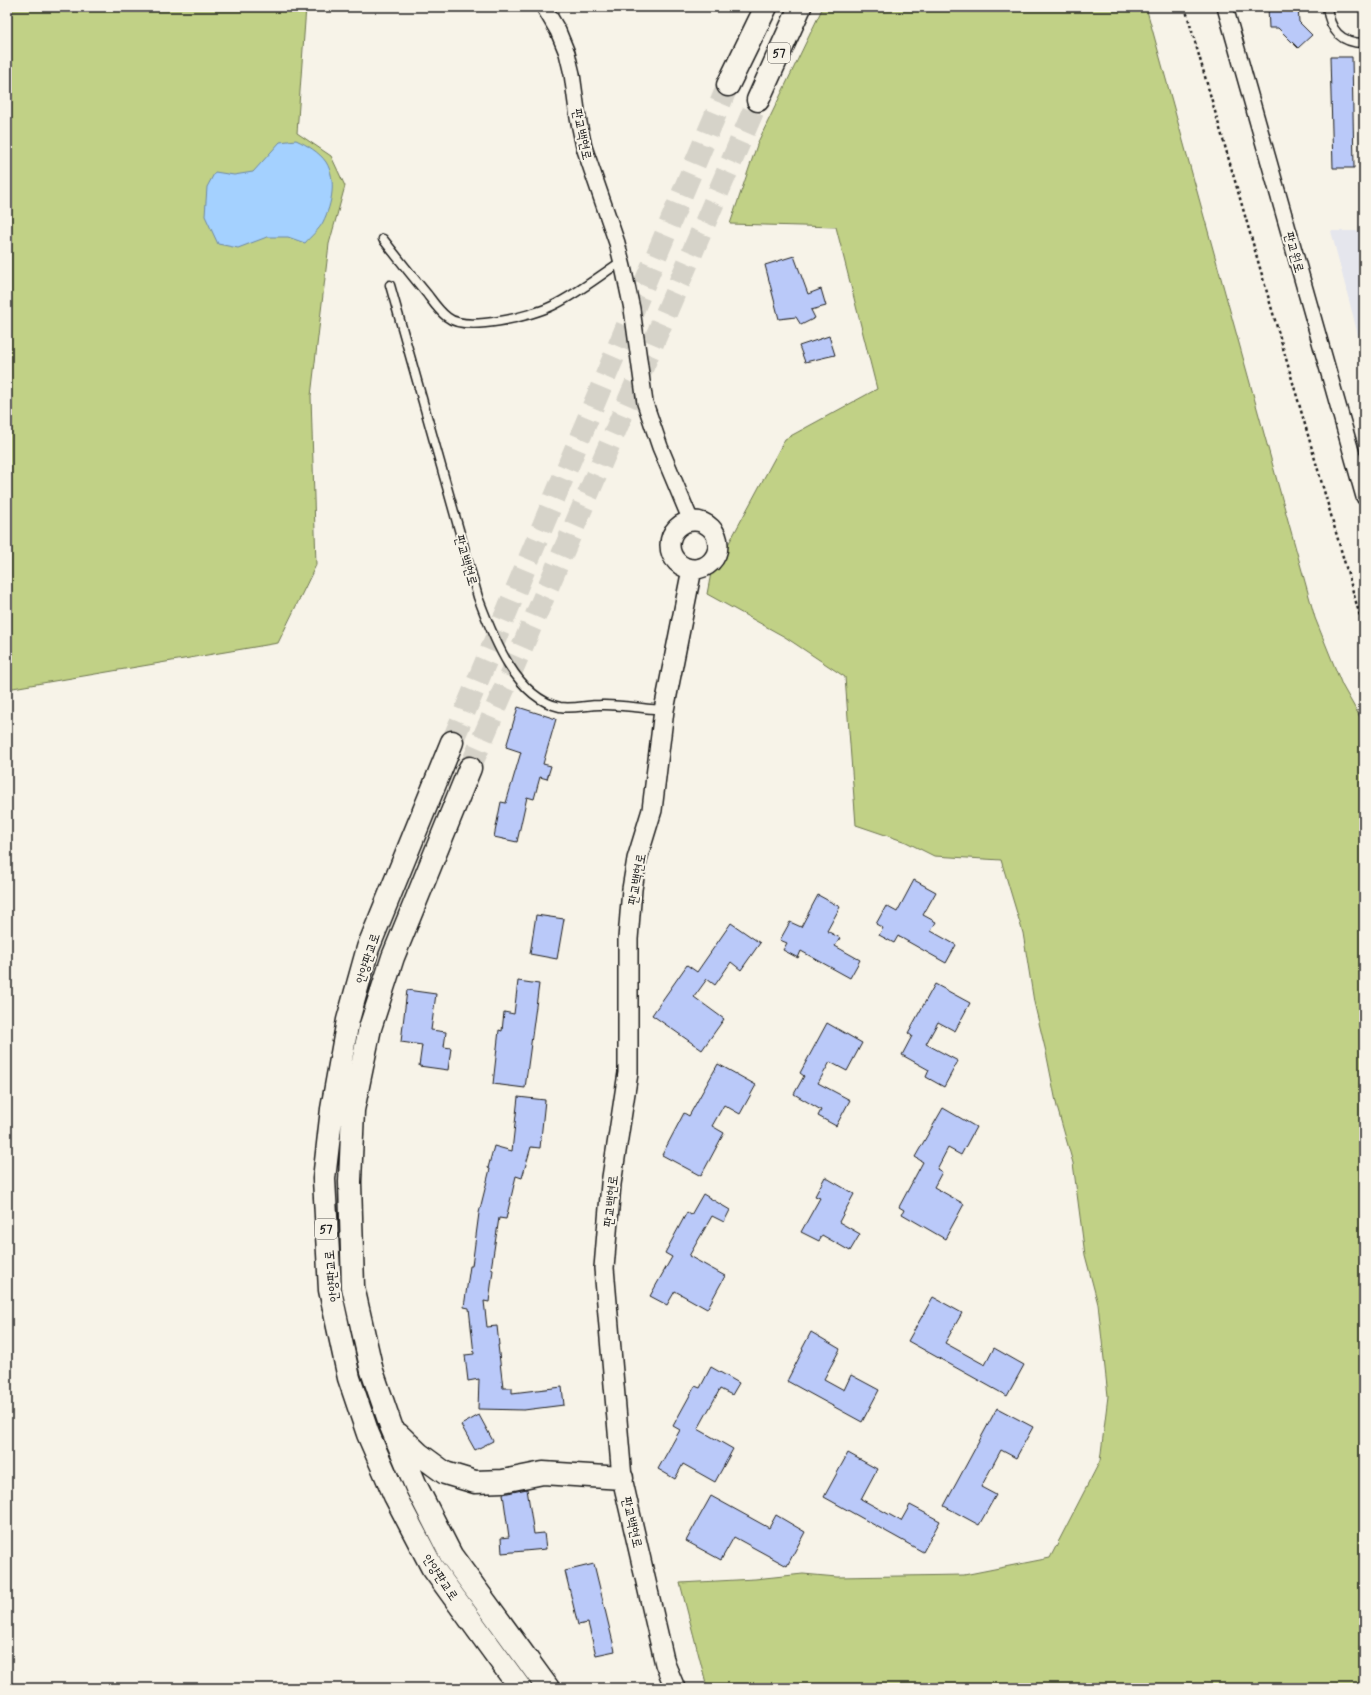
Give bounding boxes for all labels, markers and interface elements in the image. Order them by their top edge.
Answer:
road number: 57 [768,43,790,63]
street label: 판교백현로 [568,107,595,162]
street label: 판교원로 [1280,230,1307,275]
street label: 판교백현로 [450,533,481,588]
street label: 판교백현로 [625,852,650,906]
street label: 안양판교로 [352,931,385,986]
street label: 판교백현로 [600,1174,623,1228]
road number: 57 [315,1219,337,1239]
street label: 안양판교로 [321,1249,344,1303]
street label: 판교백현로 [617,1495,646,1550]
street label: 안양판교로 [418,1551,461,1604]

